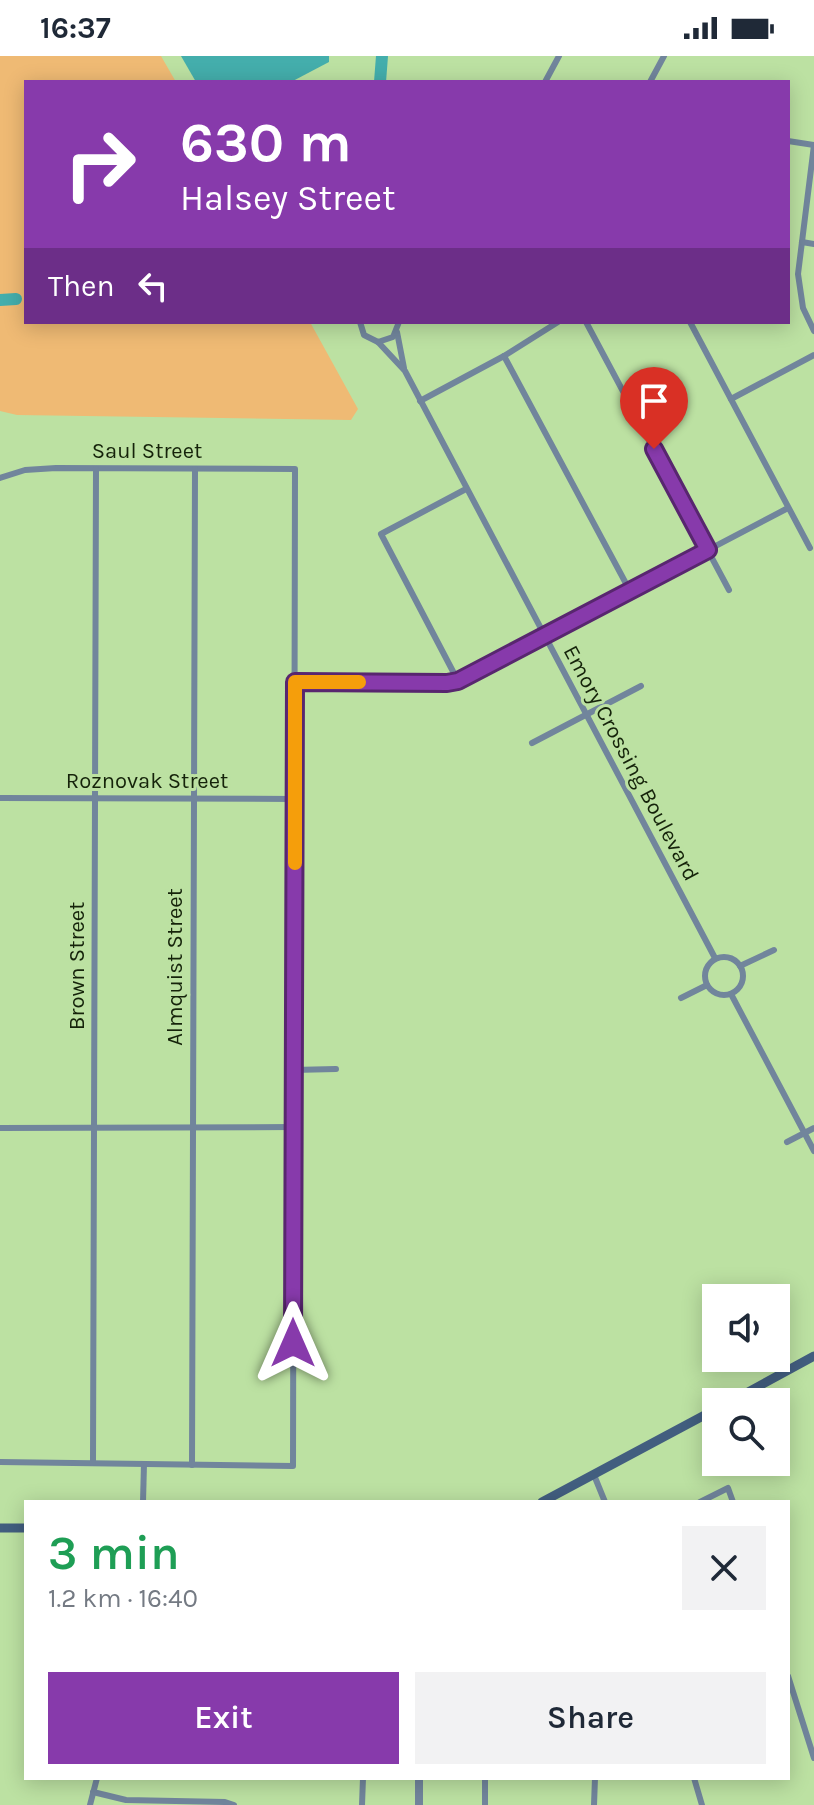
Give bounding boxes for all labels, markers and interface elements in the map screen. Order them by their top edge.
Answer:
text: 16:37 [40,10,111,46]
text: 630 m [180,110,352,175]
icon: right [48,112,152,216]
text: Halsey Street [180,177,396,219]
icon: left [131,264,175,308]
text: Then [48,268,115,304]
pin [620,367,688,449]
icon: arrive [632,379,676,423]
street label: Saul Street [92,438,202,464]
street label: Emory Crossing Boulevard [558,641,704,885]
street label: Roznovak Street [66,768,228,794]
street label: Almquist Street [162,888,188,1046]
street label: Brown Street [64,902,90,1030]
map controls [702,1284,790,1476]
button: sound [702,1284,790,1372]
position arrow [251,1301,335,1385]
button: search [702,1388,790,1476]
text: 3 min [48,1525,180,1581]
button: close [682,1526,766,1610]
text: 1.2 km · 16:40 [48,1583,198,1614]
button: Exit [48,1672,399,1764]
button: Share [415,1672,766,1764]

